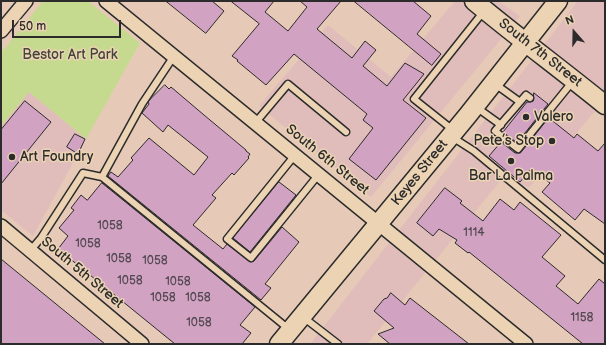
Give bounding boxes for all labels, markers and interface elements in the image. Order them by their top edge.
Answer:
scale bar [14,12,123,38]
north arrow [554,12,594,52]
text: N [564,13,576,28]
street label: South 7th Street [495,15,585,91]
text: 50 m [19,19,46,34]
park label: Bestor Art Park [22,47,118,63]
place label: Valero [534,109,574,125]
marker: Valero [521,112,531,122]
street label: South 6th Street [282,121,372,199]
place label: Pete’s Stop [474,133,544,149]
marker: Pete’s Stop [547,136,557,146]
street label: Keyes Street [388,137,452,209]
place label: Art Foundry [20,149,93,165]
marker: Art Foundry [7,152,17,162]
marker: Bar La Palma [506,156,516,166]
place label: Bar La Palma [469,168,553,184]
house number: 1058 [97,219,123,233]
house number: 1114 [463,226,485,240]
street label: South 5th Street [37,234,127,312]
house number: 1058 [75,237,101,251]
house number: 1058 [106,252,132,266]
house number: 1058 [142,254,168,268]
house number: 1058 [117,274,143,288]
house number: 1058 [165,275,191,289]
house number: 1058 [150,291,176,305]
house number: 1058 [185,291,211,305]
house number: 1158 [570,311,594,325]
house number: 1058 [186,316,212,330]

